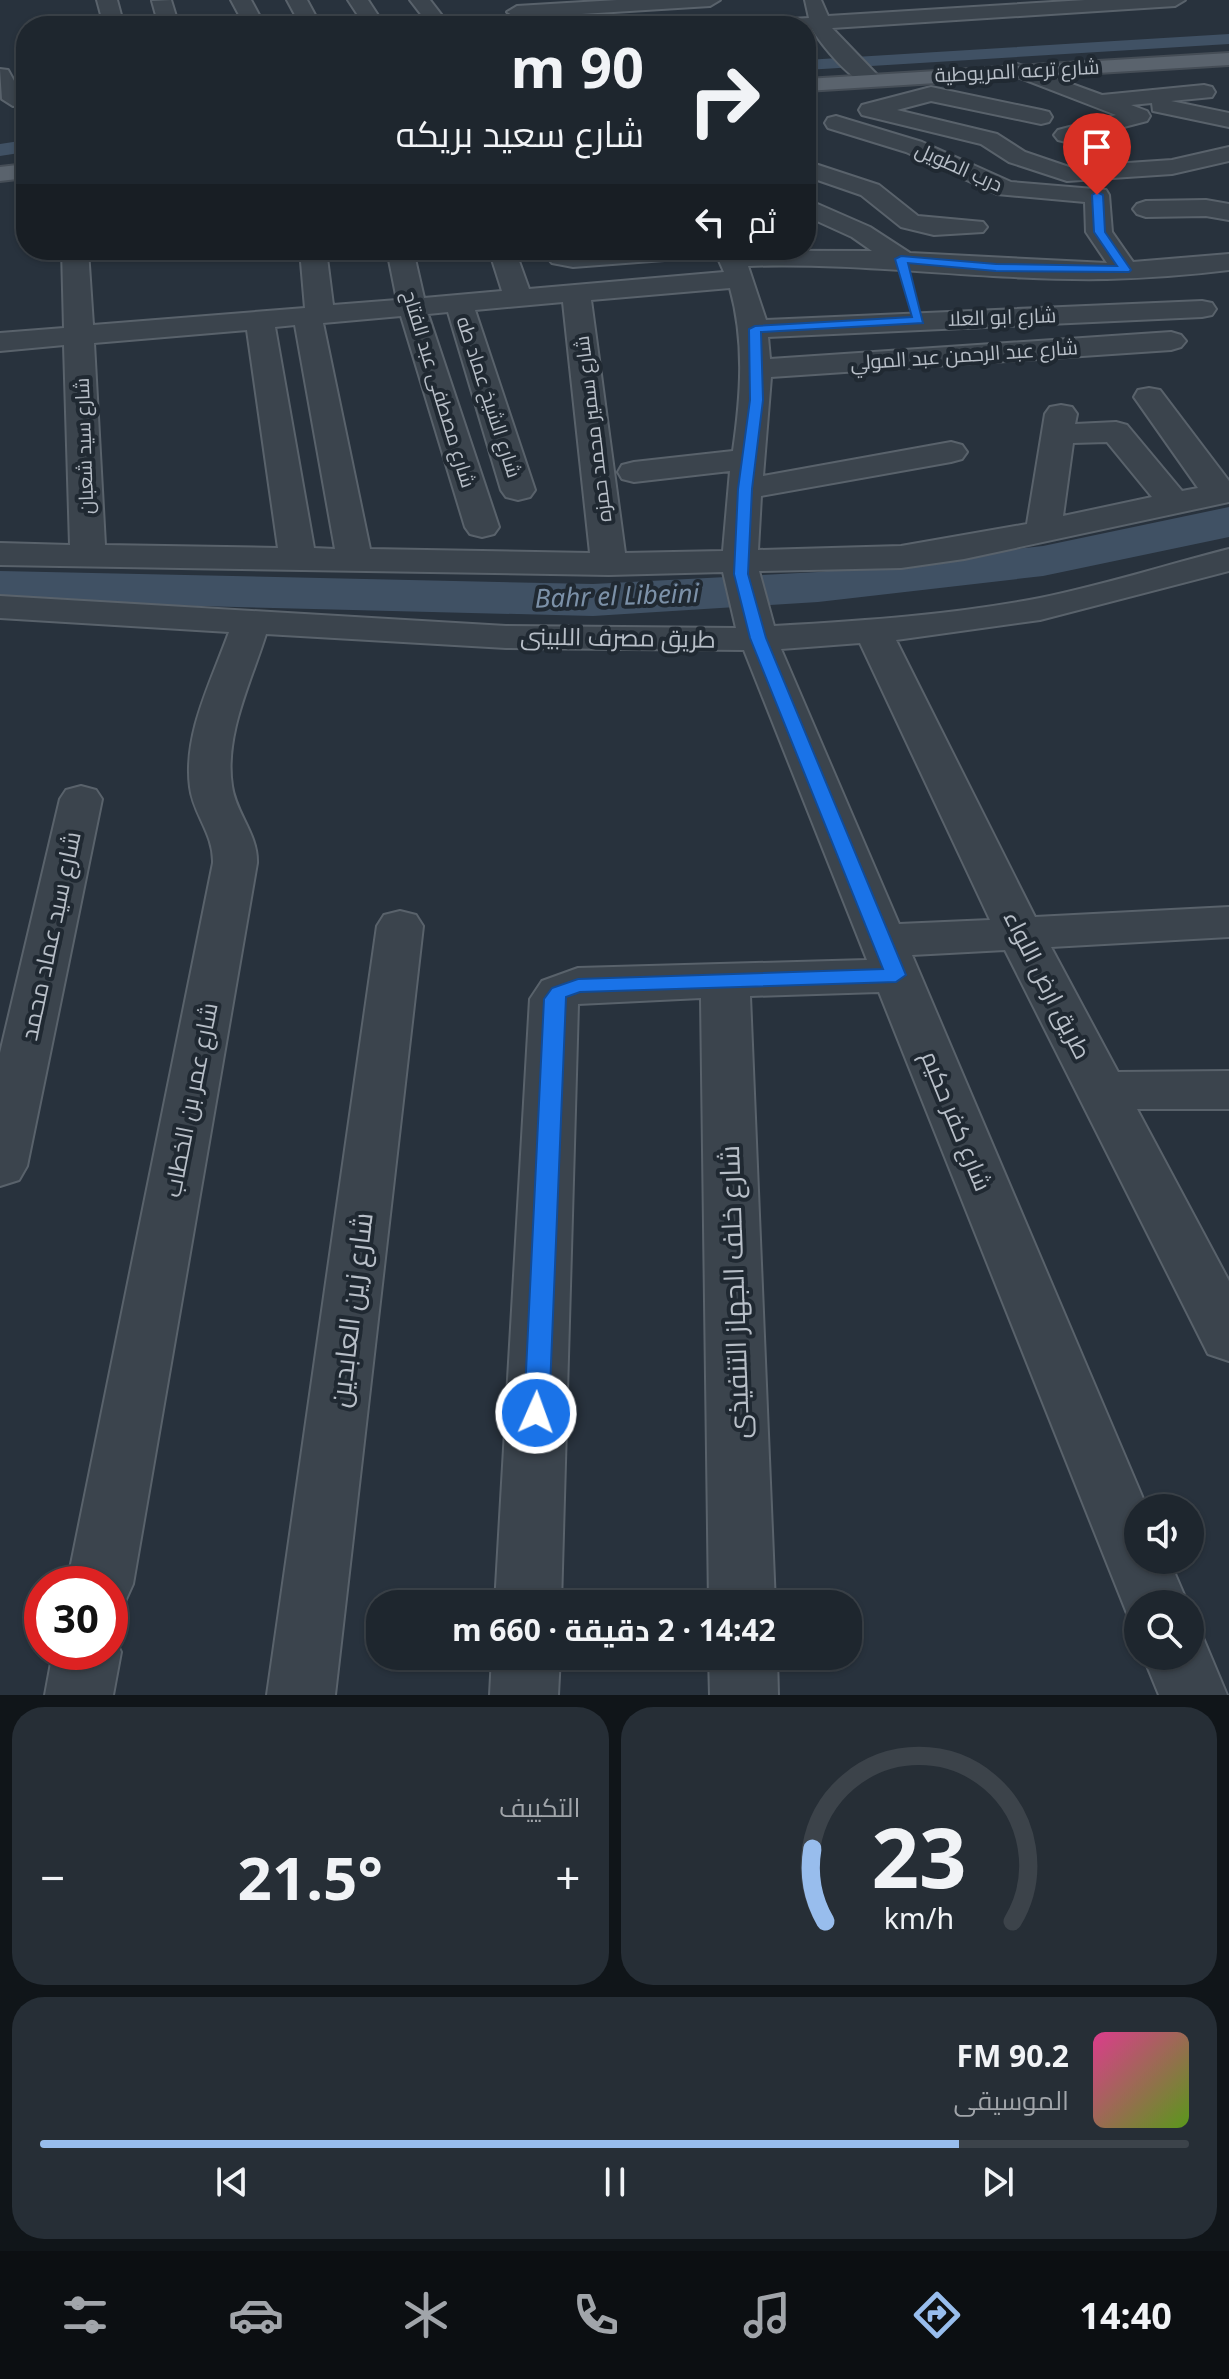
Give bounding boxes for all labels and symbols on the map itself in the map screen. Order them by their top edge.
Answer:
street label: شارع ترعه المريوطية [934,53,1100,89]
pin [1063,113,1131,195]
street label: درب الطويل [911,135,1007,198]
street label: شارع مصطفى عبد الفتاح [396,287,482,491]
street label: شارع ابو العلا [947,301,1057,333]
street label: شارع الشيخ عماد طه [450,313,528,481]
street label: شارع عبد الرحمن عبد المولي [849,333,1079,379]
street label: شارع سمير محمد حمزه [568,334,618,524]
street label: شارع سيد شعبان [68,377,100,515]
water label: Bahr el Libeini [534,574,701,616]
street label: طريق مصرف اللبينى [520,618,716,655]
street label: شارع سيد عماد محمد [11,828,89,1043]
street label: طريق ارض اللواء [997,904,1100,1064]
street label: شارع عمر بن الخطاب [154,1000,226,1200]
street label: شارع كفر حكيم [913,1045,1001,1196]
street label: شارع خلف الجهاز التنفيذى [709,1144,758,1440]
street label: شارع زين العابدين [319,1210,382,1410]
position arrow [494,1371,578,1455]
speed limit sign: 30 [24,1566,128,1670]

